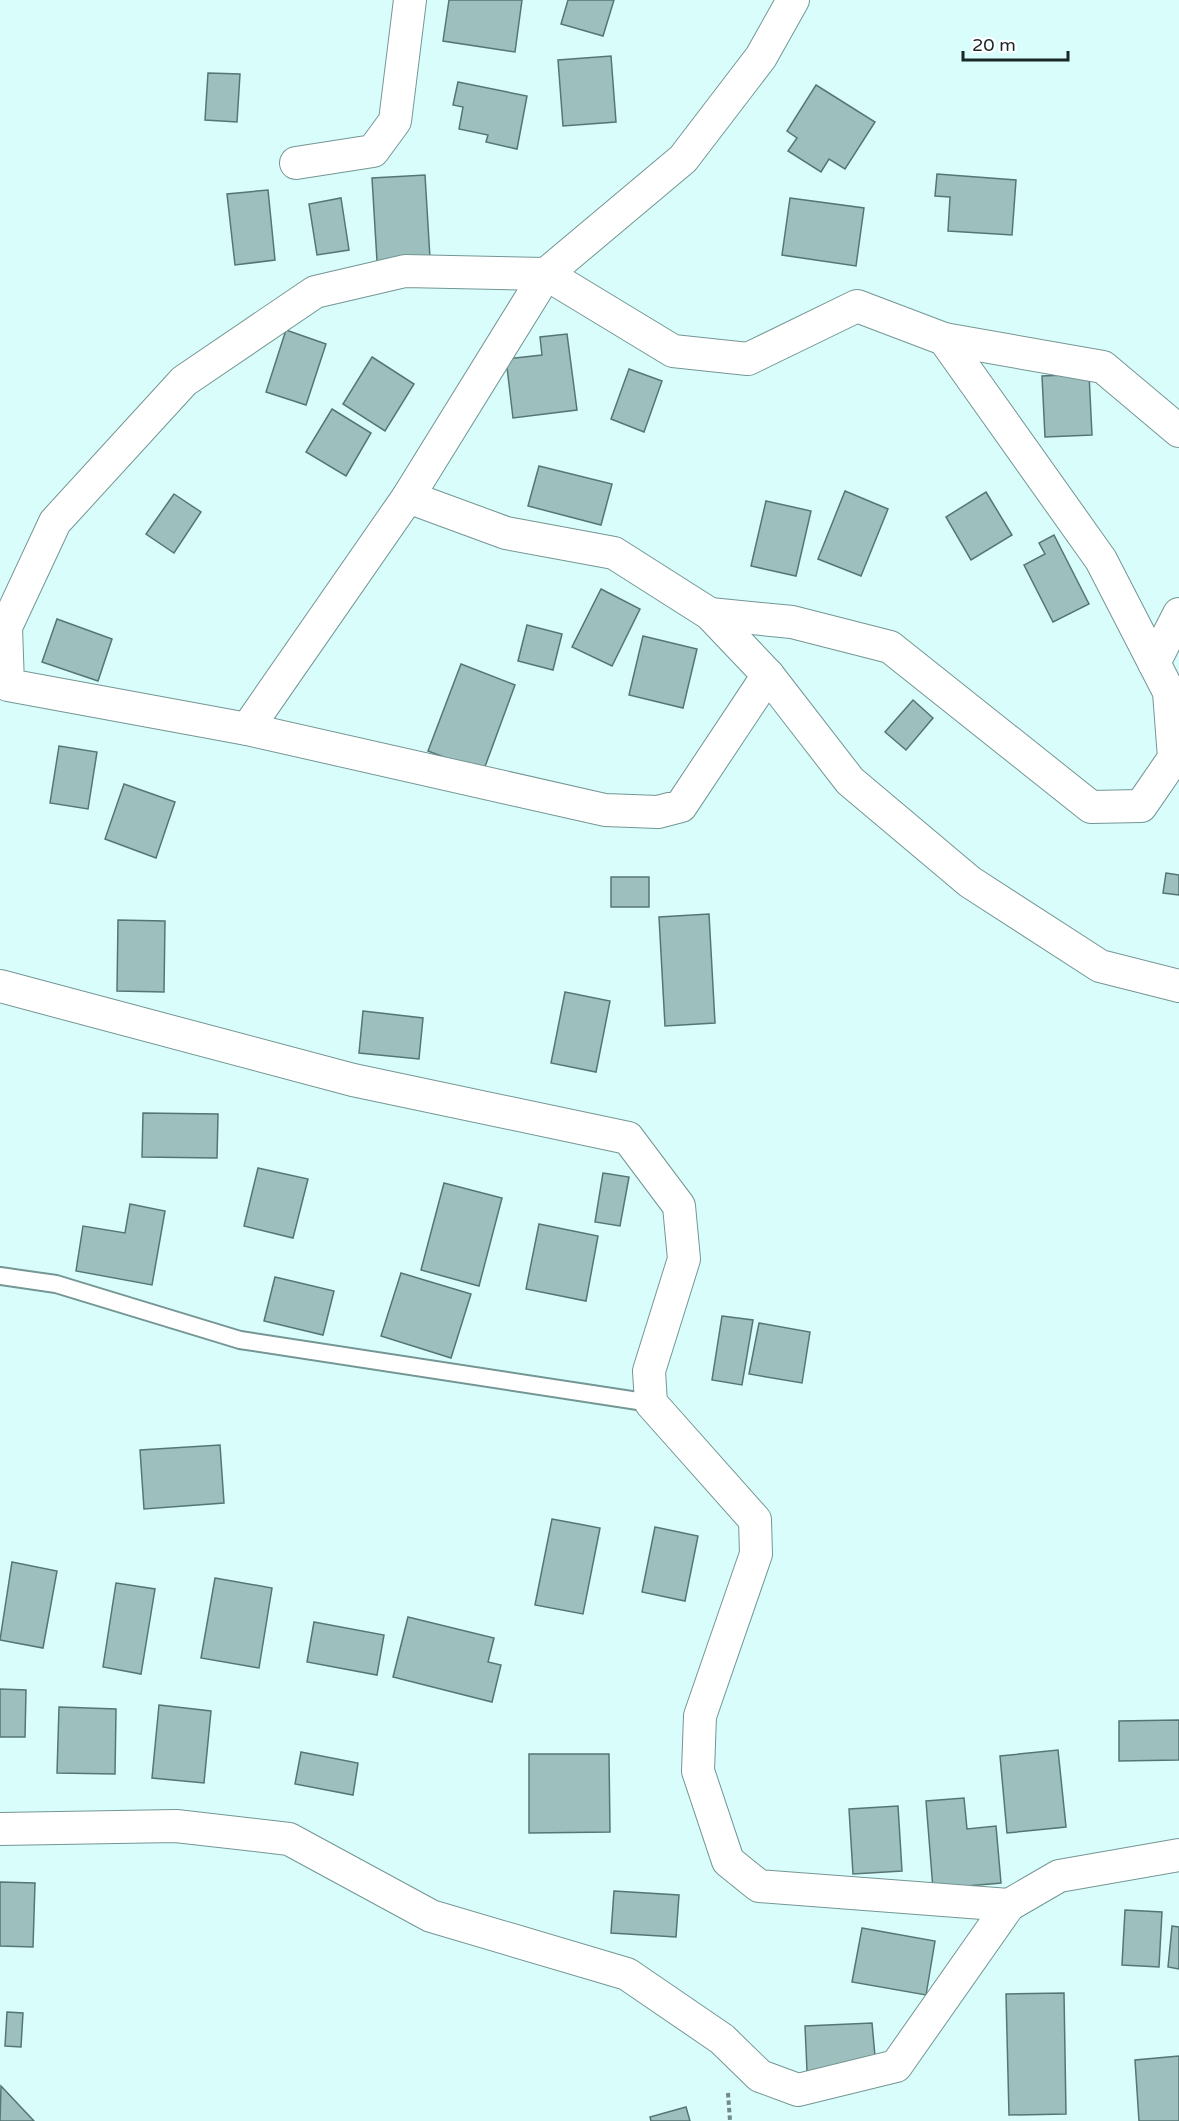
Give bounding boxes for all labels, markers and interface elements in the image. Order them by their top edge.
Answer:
scale bar [963,24,1068,62]
text: 20 m [972,34,1016,56]

